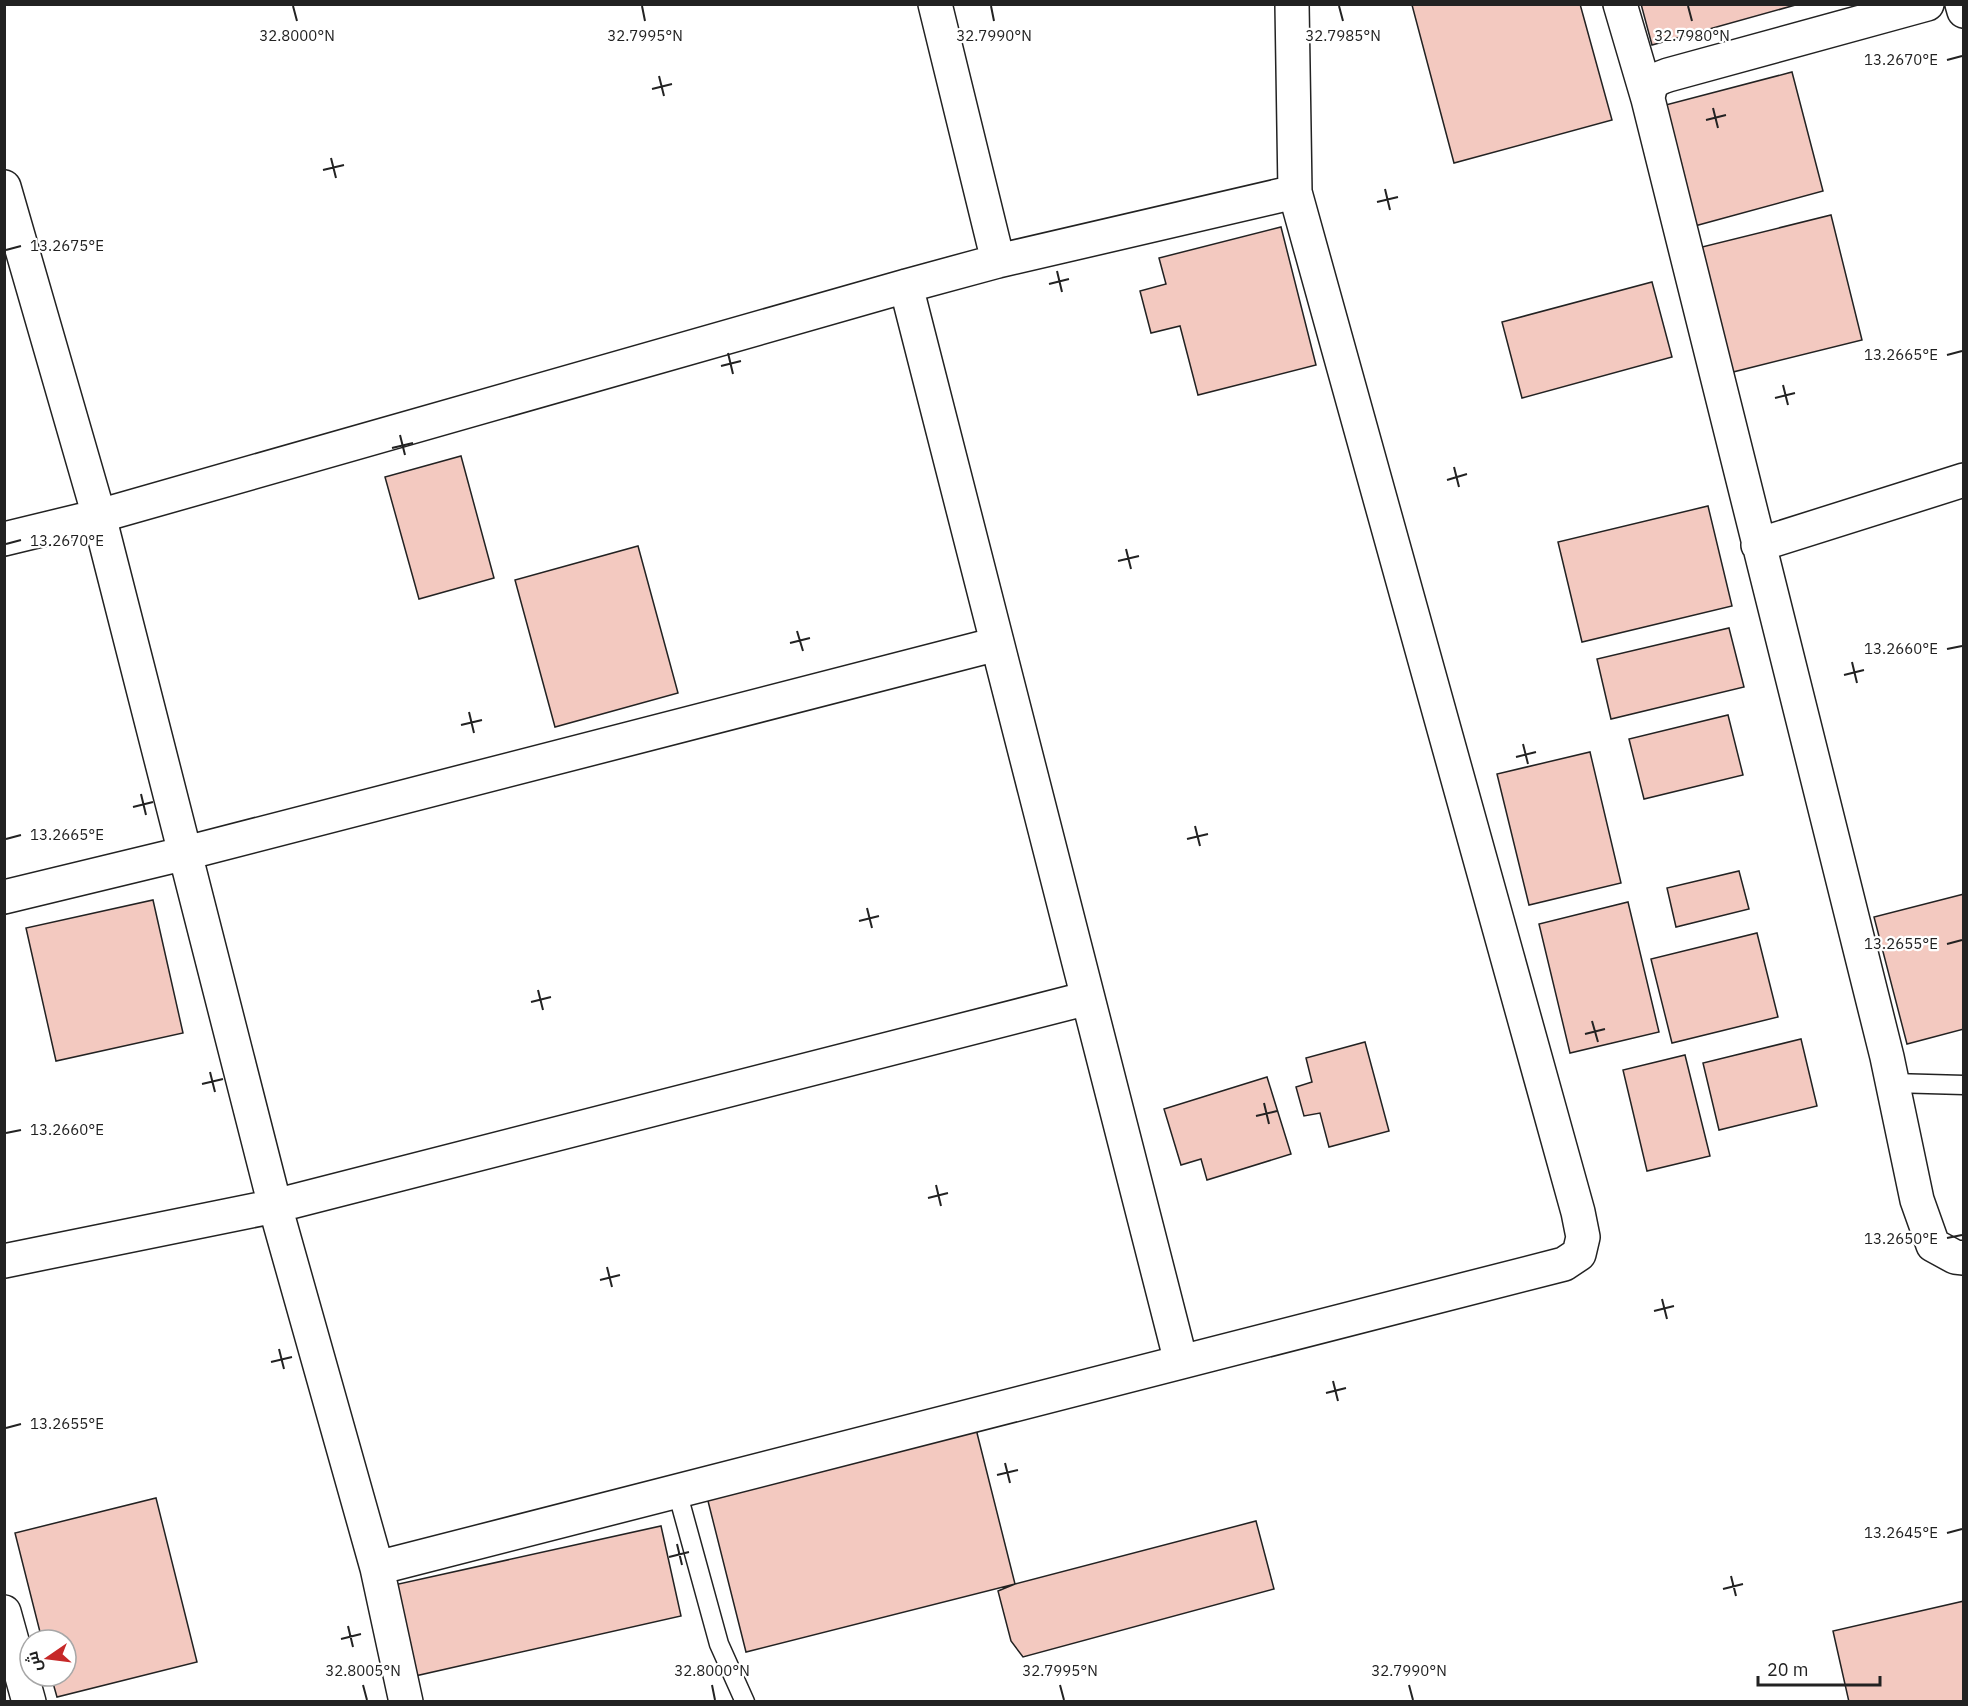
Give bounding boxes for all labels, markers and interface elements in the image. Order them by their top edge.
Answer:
text: 32.8000°N [259,26,335,45]
text: 32.7995°N [607,26,683,45]
text: 32.7990°N [956,26,1032,45]
text: 32.7985°N [1305,26,1381,45]
text: 32.7980°N [1654,26,1730,45]
text: 13.2670°E [1864,50,1938,69]
text: 13.2675°E [30,236,104,255]
text: 13.2665°E [1864,345,1938,364]
text: 13.2670°E [30,531,104,550]
text: 13.2660°E [1864,639,1938,658]
text: 13.2665°E [30,825,104,844]
text: 13.2655°E [1864,934,1938,953]
text: 13.2660°E [30,1120,104,1139]
text: 13.2650°E [1864,1229,1938,1248]
text: 13.2655°E [30,1414,104,1433]
text: 13.2645°E [1864,1523,1938,1542]
north arrow [18,1628,78,1688]
text: ش [21,1649,46,1674]
scale bar [1758,1649,1880,1687]
text: 20 m [1767,1658,1809,1681]
text: 32.8005°N [325,1661,401,1680]
text: 32.8000°N [674,1661,750,1680]
text: 32.7995°N [1022,1661,1098,1680]
text: 32.7990°N [1371,1661,1447,1680]

